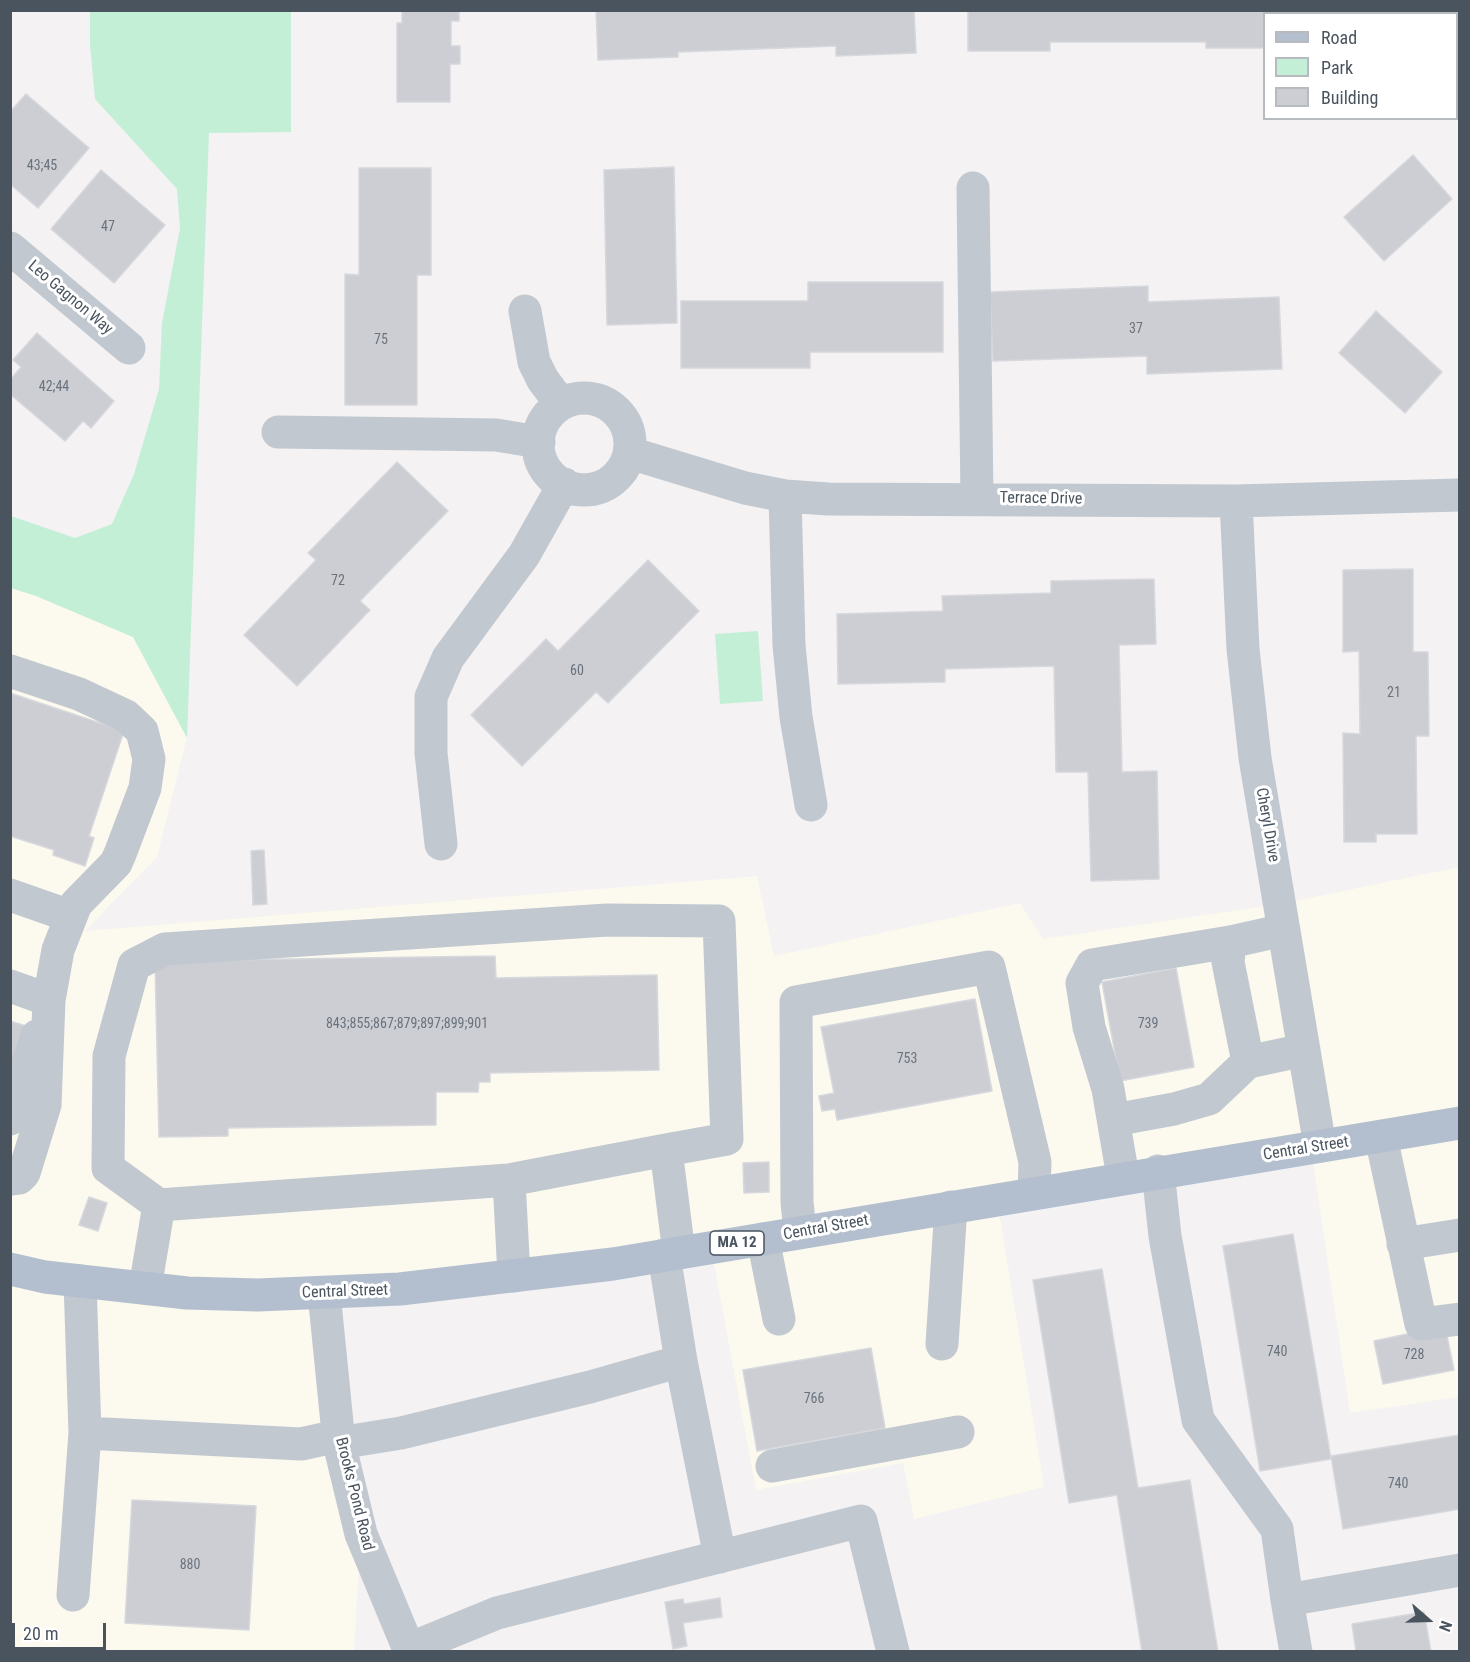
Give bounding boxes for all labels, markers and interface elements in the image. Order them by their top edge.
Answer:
legend [1263,12,1458,120]
text: Road [1321,27,1357,48]
text: Park [1321,57,1353,78]
text: Building [1321,87,1378,108]
house number: 43;45 [27,158,57,174]
house number: 47 [101,219,115,235]
street label: Leo Gagnon Way [24,257,116,339]
house number: 37 [1129,321,1143,337]
house number: 75 [374,332,388,348]
house number: 42;44 [39,379,69,395]
street label: Terrace Drive [1000,489,1082,509]
house number: 72 [331,573,345,589]
house number: 60 [570,663,584,679]
house number: 21 [1387,685,1401,701]
street label: Cheryl Drive [1251,786,1283,864]
house number: 843;855;867;879;897;899;901 [326,1016,488,1032]
house number: 739 [1138,1016,1158,1032]
house number: 753 [897,1051,917,1067]
street label: Central Street [1262,1133,1350,1165]
street label: Central Street [782,1211,870,1245]
road number: MA 12 [710,1231,764,1255]
street label: Central Street [302,1281,388,1303]
house number: 740 [1267,1344,1287,1360]
house number: 728 [1404,1347,1424,1363]
house number: 766 [804,1391,824,1407]
street label: Brooks Pond Road [331,1435,377,1553]
house number: 740 [1388,1476,1408,1492]
house number: 880 [180,1557,200,1573]
north arrow [1398,1590,1458,1650]
scale bar [15,1611,110,1649]
text: N [1435,1618,1456,1634]
text: 20 m [23,1623,58,1644]

